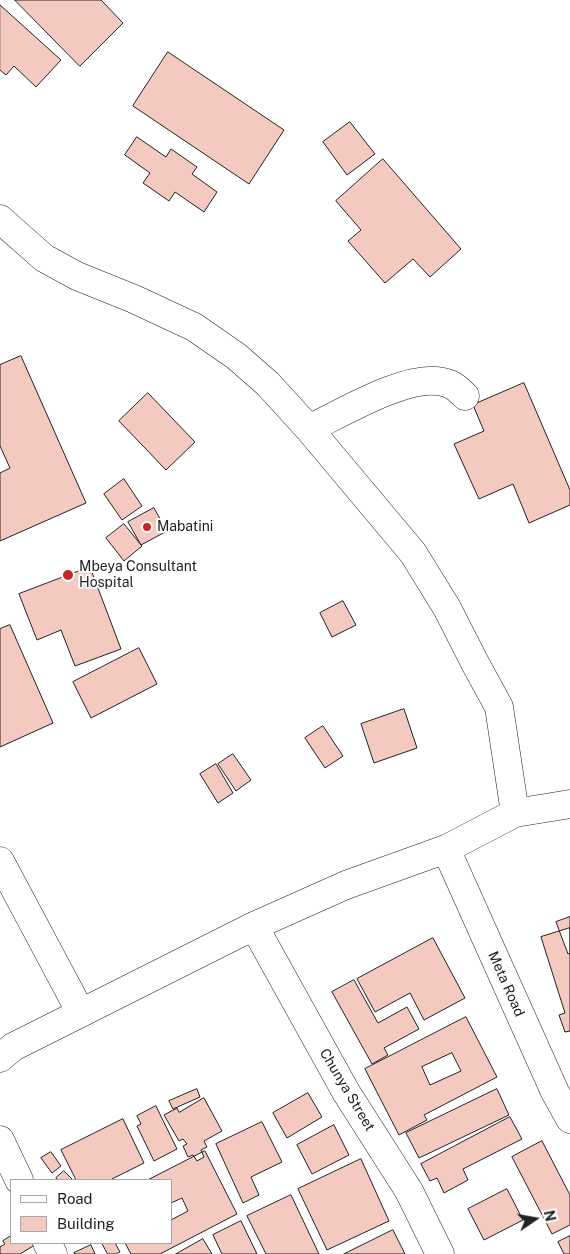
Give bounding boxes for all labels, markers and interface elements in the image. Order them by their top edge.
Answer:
place label: Mabatini [157,519,213,535]
marker: Mabatini [141,521,153,533]
place label: Mbeya Consultant Hospital [79,559,197,592]
marker: Mbeya Consultant Hospital [61,568,75,582]
street label: Meta Road [484,949,528,1019]
street label: Chunya Street [316,1046,378,1134]
legend [10,1179,172,1244]
text: Road [57,1190,93,1207]
north arrow [510,1194,560,1244]
text: N [541,1209,559,1223]
text: Building [57,1215,115,1232]

